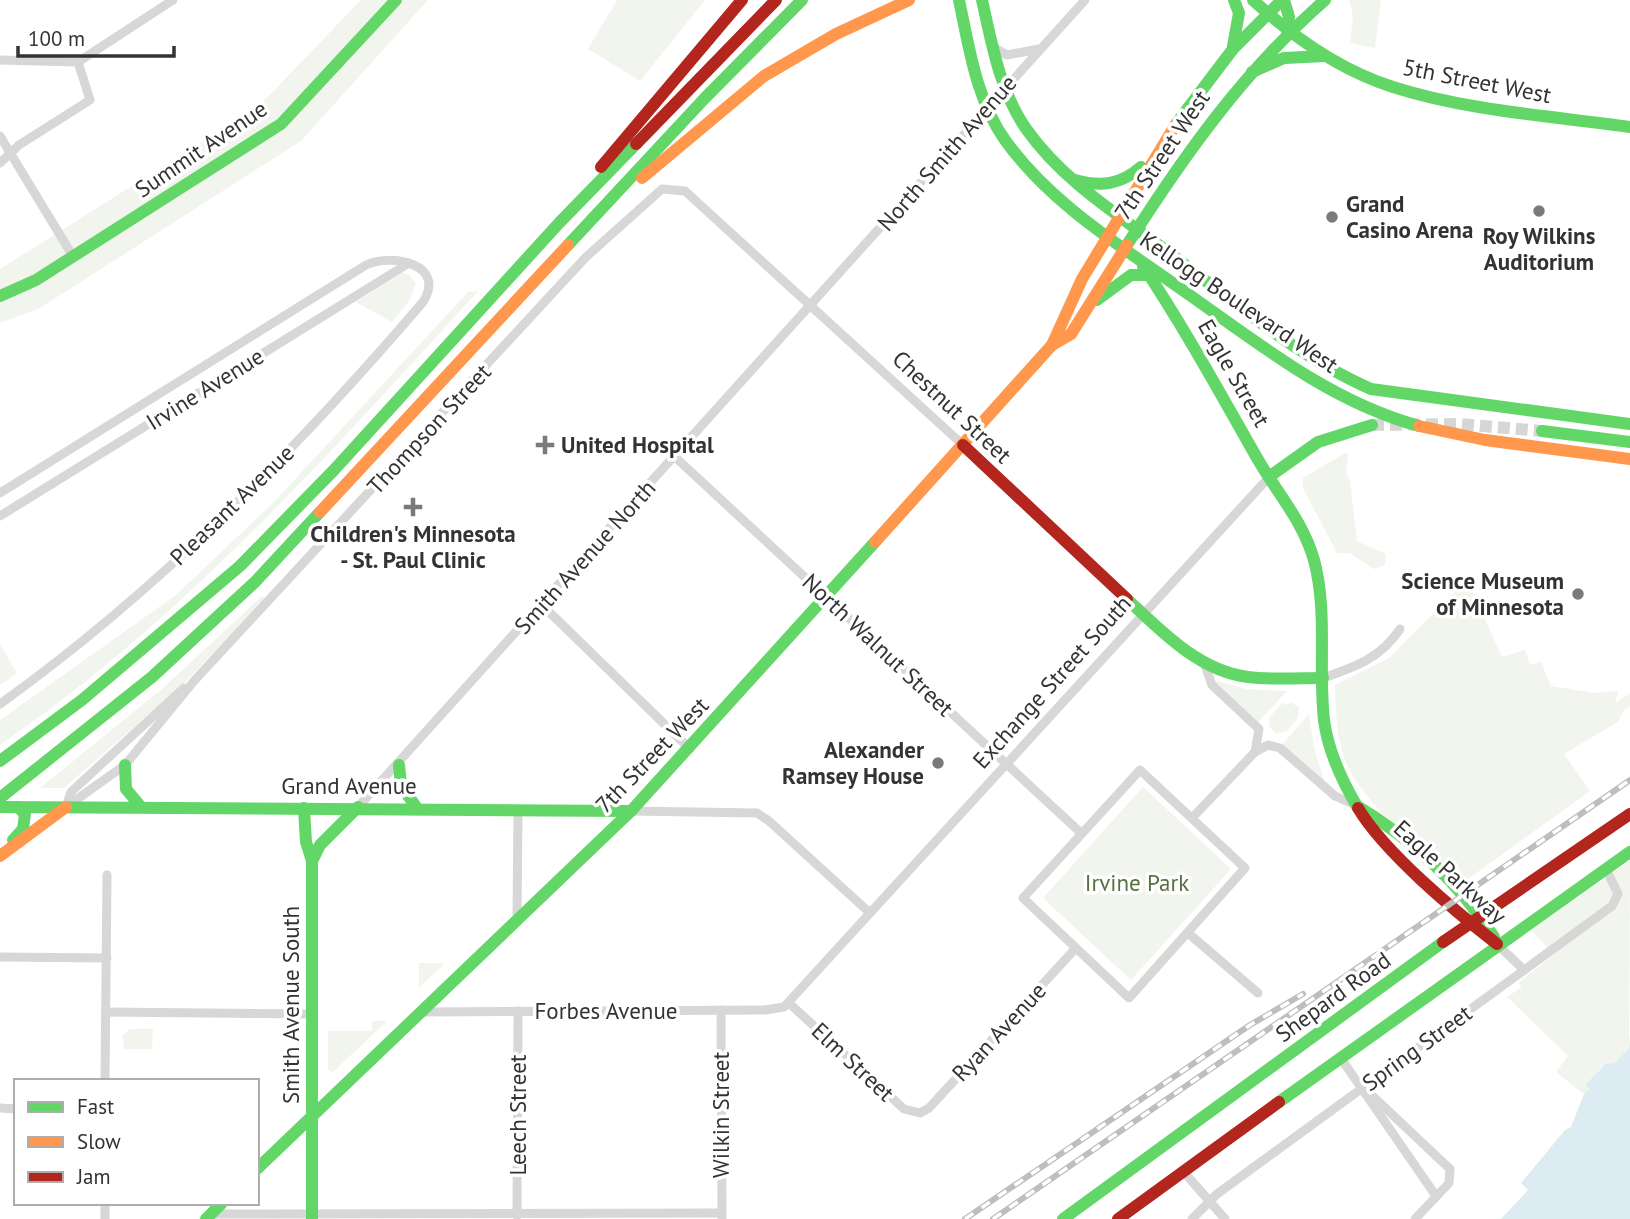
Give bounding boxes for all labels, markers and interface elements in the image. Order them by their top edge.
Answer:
scale bar [18,14,173,58]
text: 100 m [28,25,85,52]
street label: 5th Street West [1400,52,1554,109]
street label: North Smith Avenue [871,69,1022,237]
street label: 7th Street West [1108,84,1216,225]
street label: Summit Avenue [129,94,272,203]
place label: Grand Casino Arena [1346,189,1473,244]
marker: Roy Wilkins Auditorium [1531,203,1547,219]
marker: Grand Casino Arena [1324,209,1340,225]
place label: Roy Wilkins Auditorium [1483,221,1596,276]
street label: Kellogg Boulevard West [1135,224,1344,379]
street label: Eagle Street [1192,314,1277,432]
street label: Irvine Avenue [141,341,269,436]
street label: Chestnut Street [887,344,1018,469]
street label: Thompson Street [361,357,497,500]
place label: United Hospital [561,430,714,459]
marker: United Hospital [535,435,555,455]
street label: Pleasant Avenue [164,438,300,571]
street label: Smith Avenue North [508,474,661,640]
marker: Children's Minnesota - St. Paul Clinic [403,497,423,517]
place label: Children's Minnesota - St. Paul Clinic [310,519,516,574]
place label: Science Museum of Minnesota [1401,566,1564,621]
street label: North Walnut Street [797,567,960,722]
marker: Science Museum of Minnesota [1570,586,1586,602]
street label: Exchange Street South [966,589,1137,774]
street label: 7th Street West [589,690,714,819]
place label: Alexander Ramsey House [782,735,925,790]
marker: Alexander Ramsey House [930,755,946,771]
street label: Grand Avenue [281,771,417,800]
street label: Eagle Parkway [1388,813,1513,930]
park label: Irvine Park [1085,868,1189,897]
street label: Smith Avenue South [276,906,305,1104]
street label: Shepard Road [1269,945,1396,1048]
street label: Ryan Avenue [945,976,1052,1087]
street label: Forbes Avenue [534,996,678,1025]
street label: Spring Street [1356,998,1477,1097]
street label: Elm Street [806,1016,901,1107]
street label: Wilkin Street [706,1052,735,1178]
street label: Leech Street [503,1054,532,1176]
legend [14,1079,259,1205]
text: Fast [77,1093,114,1120]
text: Slow [77,1128,121,1155]
text: Jam [76,1163,111,1190]

